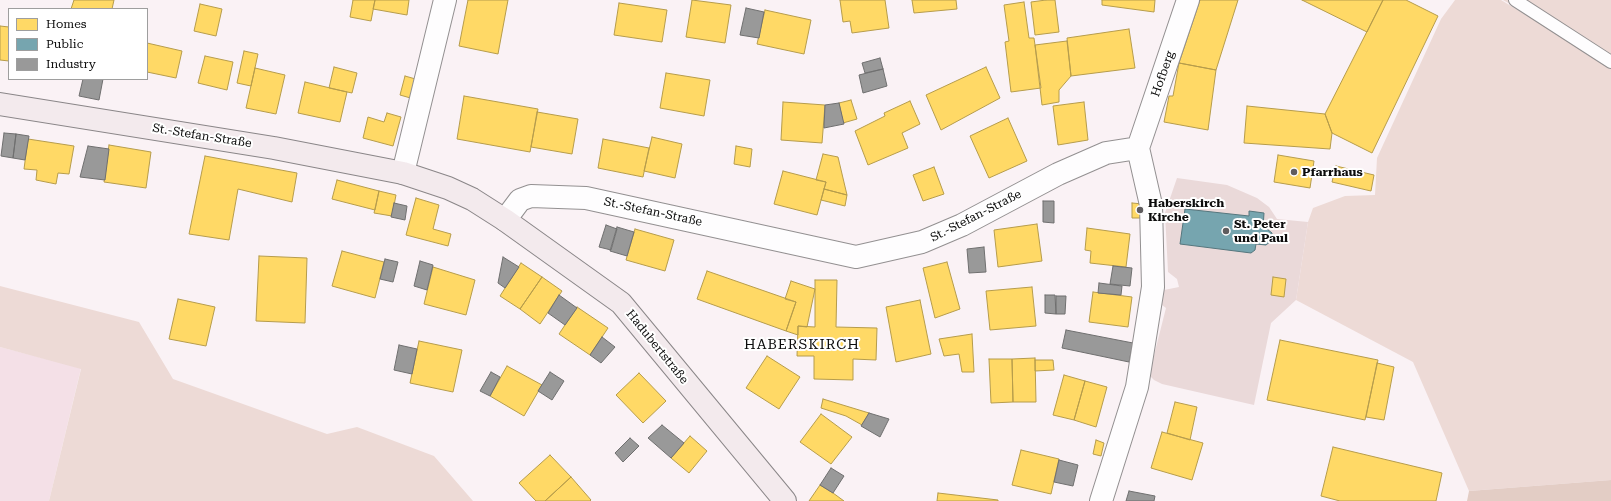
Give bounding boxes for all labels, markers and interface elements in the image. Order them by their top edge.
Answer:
legend [8,8,148,80]
text: Homes [46,17,86,31]
text: Public [46,37,83,51]
street label: Hofberg [1148,49,1178,99]
text: Industry [46,57,96,71]
street label: St.-Stefan-Straße [151,121,253,151]
place label: Pfarrhaus [1302,165,1363,179]
marker: Pfarrhaus [1289,167,1299,177]
street label: St.-Stefan-Straße [928,187,1024,245]
street label: St.-Stefan-Straße [603,195,703,229]
place label: Haberskirch Kirche [1148,196,1224,224]
marker: Haberskirch Kirche [1135,205,1145,215]
place label: St. Peter und Paul [1234,217,1288,245]
marker: St. Peter und Paul [1221,226,1231,236]
street label: Hadubertstraße [623,307,691,387]
district label: HABERSKIRCH [744,337,860,353]

